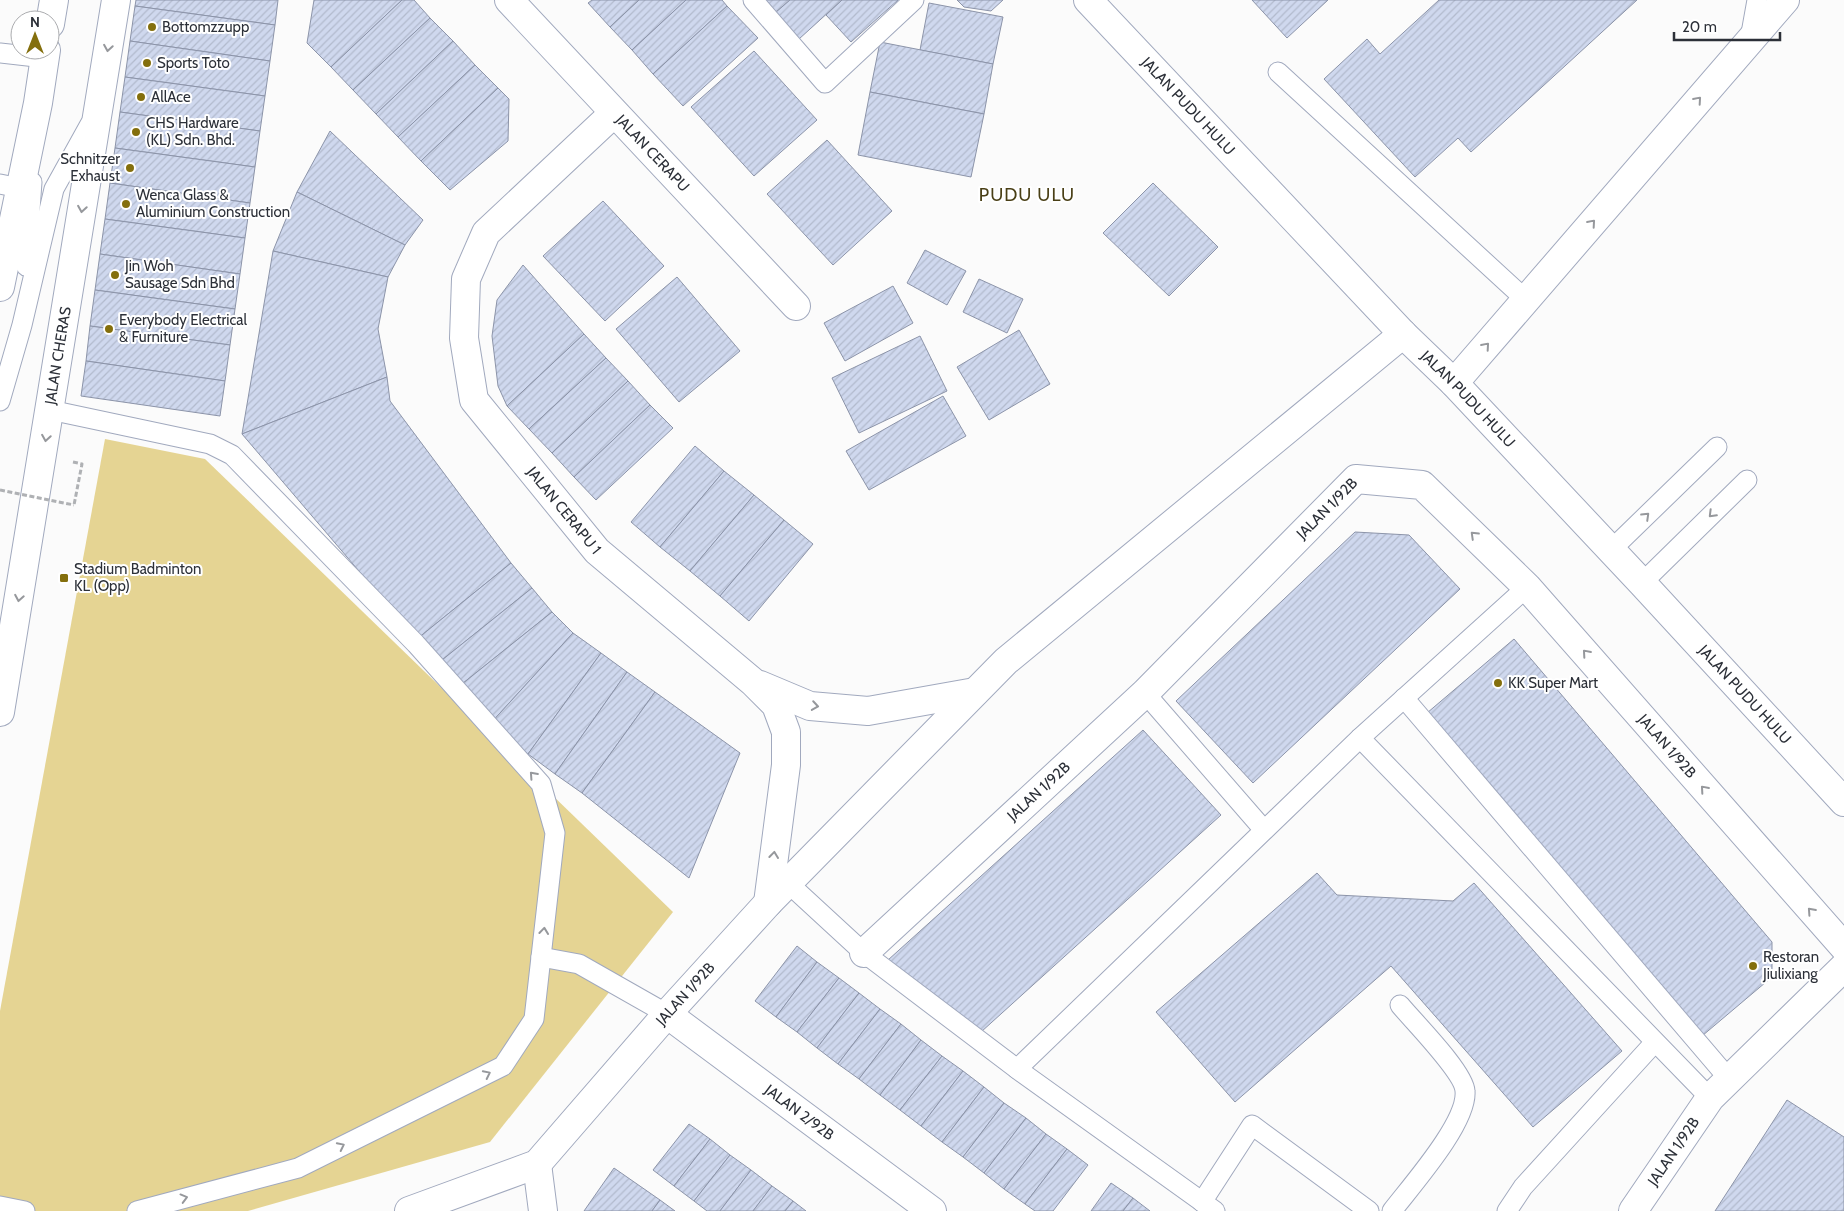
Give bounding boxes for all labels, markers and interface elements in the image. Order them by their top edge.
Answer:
north arrow [10,10,60,60]
scale bar [1674,10,1780,42]
text: N [30,13,40,31]
place label: Bottomzzupp [162,18,249,36]
text: 20 m [1682,18,1717,36]
marker: Bottomzzupp [146,21,158,33]
one-way arrow [103,44,114,52]
street label: JALAN PUDU HULU [1137,53,1239,159]
place label: Sports Toto [157,54,230,72]
marker: Sports Toto [141,57,153,69]
place label: AllAce [151,88,191,106]
marker: AllAce [135,91,147,103]
one-way arrow [1692,97,1701,106]
street label: JALAN CERAPU [612,110,693,195]
place label: CHS Hardware (KL) Sdn. Bhd. [146,114,239,149]
marker: CHS Hardware (KL) Sdn. Bhd. [130,126,142,138]
place label: Schnitzer Exhaust [60,150,120,185]
marker: Schnitzer Exhaust [124,162,136,174]
district label: PUDU ULU [979,184,1075,206]
place label: Wenca Glass & Aluminium Construction [136,186,290,221]
marker: Wenca Glass & Aluminium Construction [120,198,132,210]
one-way arrow [78,204,88,213]
one-way arrow [1586,220,1595,229]
place label: Jin Woh Sausage Sdn Bhd [124,257,235,292]
marker: Jin Woh Sausage Sdn Bhd [109,269,121,281]
street label: JALAN CHERAS [41,305,75,407]
place label: Everybody Electrical & Furniture [119,311,247,346]
marker: Everybody Electrical & Furniture [103,323,115,335]
one-way arrow [1480,343,1489,352]
street label: JALAN PUDU HULU [1416,346,1519,451]
one-way arrow [41,434,51,443]
street label: JALAN CERAPU 1 [523,462,605,558]
street label: JALAN 1/92B [1292,474,1361,544]
one-way arrow [1709,508,1718,517]
one-way arrow [1640,513,1649,522]
one-way arrow [1471,532,1480,541]
place label: Stadium Badminton KL (Opp) [74,560,201,595]
marker: Stadium Badminton KL (Opp) [58,572,70,584]
one-way arrow [14,595,25,603]
street label: JALAN PUDU HULU [1694,641,1795,748]
one-way arrow [1582,650,1591,659]
place label: KK Super Mart [1508,674,1598,692]
marker: KK Super Mart [1492,677,1504,689]
one-way arrow [810,700,819,710]
street label: JALAN 1/92B [1634,710,1700,782]
street label: JALAN 1/92B [1003,758,1074,825]
one-way arrow [530,771,539,780]
one-way arrow [1701,785,1710,794]
one-way arrow [768,850,779,858]
one-way arrow [1808,907,1817,916]
one-way arrow [538,927,549,935]
place label: Restoran Jiulixiang [1762,948,1819,983]
street label: JALAN 1/92B [651,959,719,1030]
marker: Restoran Jiulixiang [1747,960,1759,972]
one-way arrow [482,1070,491,1080]
street label: JALAN 2/92B [760,1080,838,1144]
street label: JALAN 1/92B [1643,1114,1703,1190]
one-way arrow [336,1142,345,1152]
one-way arrow [179,1194,187,1204]

